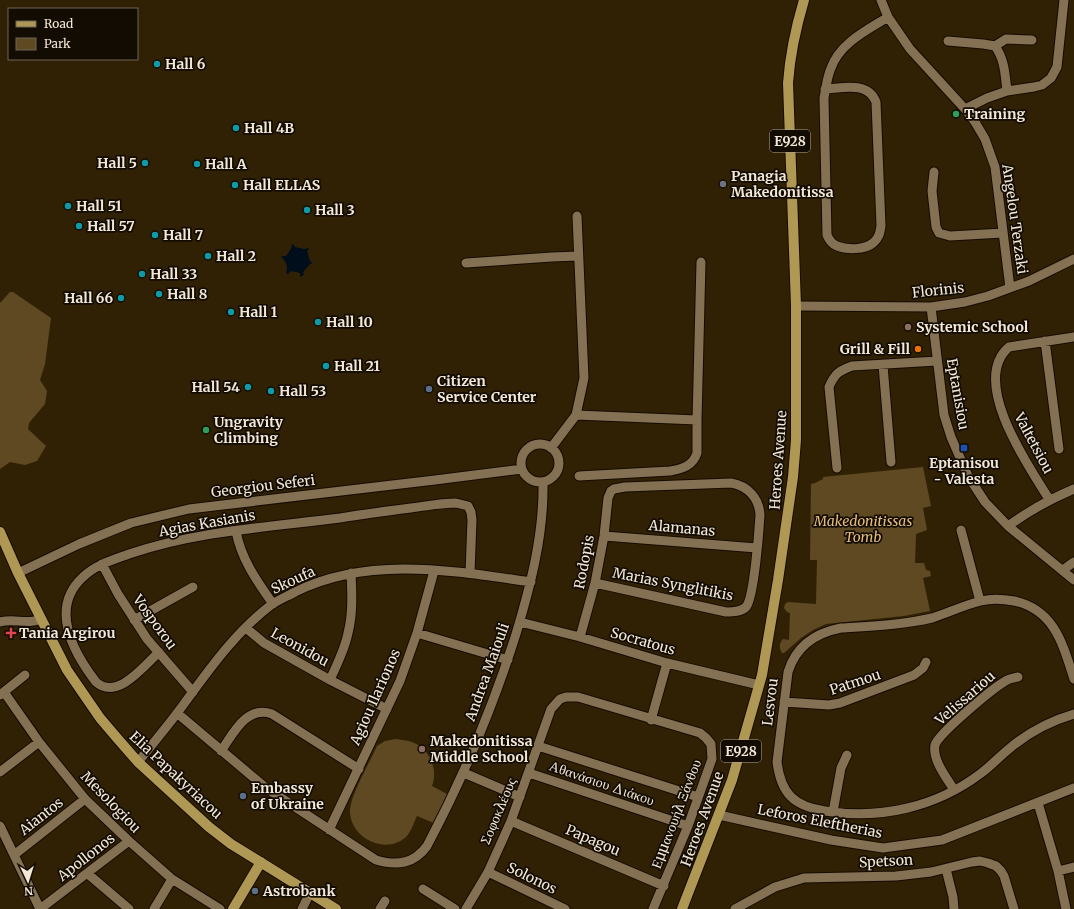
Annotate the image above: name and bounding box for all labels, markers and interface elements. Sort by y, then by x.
legend [8,8,138,60]
text: Road [44,16,73,31]
text: Park [44,36,71,51]
place label: Hall 6 [165,55,206,73]
marker: Hall 6 [152,59,162,69]
place label: Training [964,105,1025,123]
marker: Training [951,109,961,119]
place label: Hall 4B [244,119,294,137]
marker: Hall 4B [231,123,241,133]
road number: E928 [770,130,810,152]
place label: Hall 5 [97,154,137,172]
place label: Hall A [205,155,248,173]
marker: Hall 5 [140,158,150,168]
marker: Hall A [192,159,202,169]
street label: Angelou Terzaki [998,162,1032,276]
place label: Panagia Makedonitissa [731,167,834,201]
place label: Hall ELLAS [243,176,321,194]
marker: Panagia Makedonitissa [718,179,728,189]
marker: Hall ELLAS [230,180,240,190]
place label: Hall 51 [76,197,122,215]
marker: Hall 51 [63,201,73,211]
place label: Hall 3 [315,201,355,219]
marker: Hall 3 [302,205,312,215]
place label: Hall 57 [87,217,135,235]
marker: Hall 57 [74,221,84,231]
place label: Hall 7 [163,226,203,244]
marker: Hall 7 [150,230,160,240]
place label: Hall 2 [216,247,256,265]
marker: Hall 2 [203,251,213,261]
place label: Hall 33 [150,265,197,283]
marker: Hall 33 [137,269,147,279]
street label: Florinis [911,278,965,302]
place label: Hall 8 [167,285,208,303]
place label: Hall 66 [64,289,113,307]
marker: Hall 8 [154,289,164,299]
marker: Hall 66 [116,293,126,303]
place label: Hall 1 [239,303,278,321]
marker: Hall 1 [226,307,236,317]
place label: Hall 10 [326,313,373,331]
marker: Hall 10 [313,317,323,327]
place label: Systemic School [916,318,1029,336]
marker: Systemic School [903,322,913,332]
place label: Grill & Fill [840,340,910,358]
marker: Grill & Fill [913,344,923,354]
place label: Hall 21 [334,357,381,375]
street label: Eptanisiou [943,357,973,431]
marker: Hall 21 [321,361,331,371]
place label: Citizen Service Center [437,372,537,406]
place label: Hall 54 [191,378,240,396]
marker: Hall 54 [243,382,253,392]
place label: Hall 53 [279,382,326,400]
marker: Citizen Service Center [424,384,434,394]
marker: Hall 53 [266,386,276,396]
street label: Valtetsiou [1010,409,1058,477]
street label: Heroes Avenue [766,410,790,510]
place label: Ungravity Climbing [214,413,284,447]
marker: Ungravity Climbing [201,425,211,435]
marker: Eptanisou - Valesta [959,443,969,453]
place label: Eptanisou - Valesta [929,454,999,488]
street label: Georgiou Seferi [210,471,316,501]
street label: Agias Kasianis [156,506,257,541]
park label: Makedonitissas Tomb [813,512,912,546]
street label: Alamanas [647,516,716,540]
street label: Rodopis [570,533,598,591]
street label: Skoufa [268,562,318,598]
street label: Marias Synglitikis [611,563,735,605]
street label: Vosporou [129,590,181,653]
street label: Andrea Maiouli [461,620,513,725]
street label: Socratous [609,623,678,659]
place label: Tania Argirou [19,624,115,642]
street label: Leonidou [268,624,332,670]
marker: Tania Argirou [6,628,16,638]
street label: Agiou Ilarionos [345,646,404,749]
street label: Patmou [827,665,883,699]
street label: Velissariou [930,667,999,730]
street label: Lesvou [758,677,782,727]
street label: Elia Papakyriacou [126,727,226,823]
place label: Makedonitissa Middle School [430,732,533,766]
road number: E928 [721,740,761,762]
marker: Makedonitissa Middle School [417,744,427,754]
street label: Αθανάσιου Διάκου [547,757,657,809]
street label: Εμμανουήλ Ξάνθου [647,757,705,871]
street label: Mesologiou [77,767,145,837]
street label: Heroes Avenue [677,769,727,869]
street label: Σοφοκλέους [476,774,520,847]
place label: Embassy of Ukraine [251,779,324,813]
marker: Embassy of Ukraine [238,791,248,801]
street label: Aiantos [14,793,67,839]
street label: Leforos Eleftherias [756,800,884,842]
street label: Papagou [563,820,623,860]
street label: Apollonos [53,829,118,886]
street label: Spetson [858,851,914,871]
street label: Solonos [504,858,560,898]
north arrow [8,861,48,901]
place label: Astrobank [262,882,336,900]
text: N [24,884,34,898]
marker: Astrobank [250,886,260,896]

